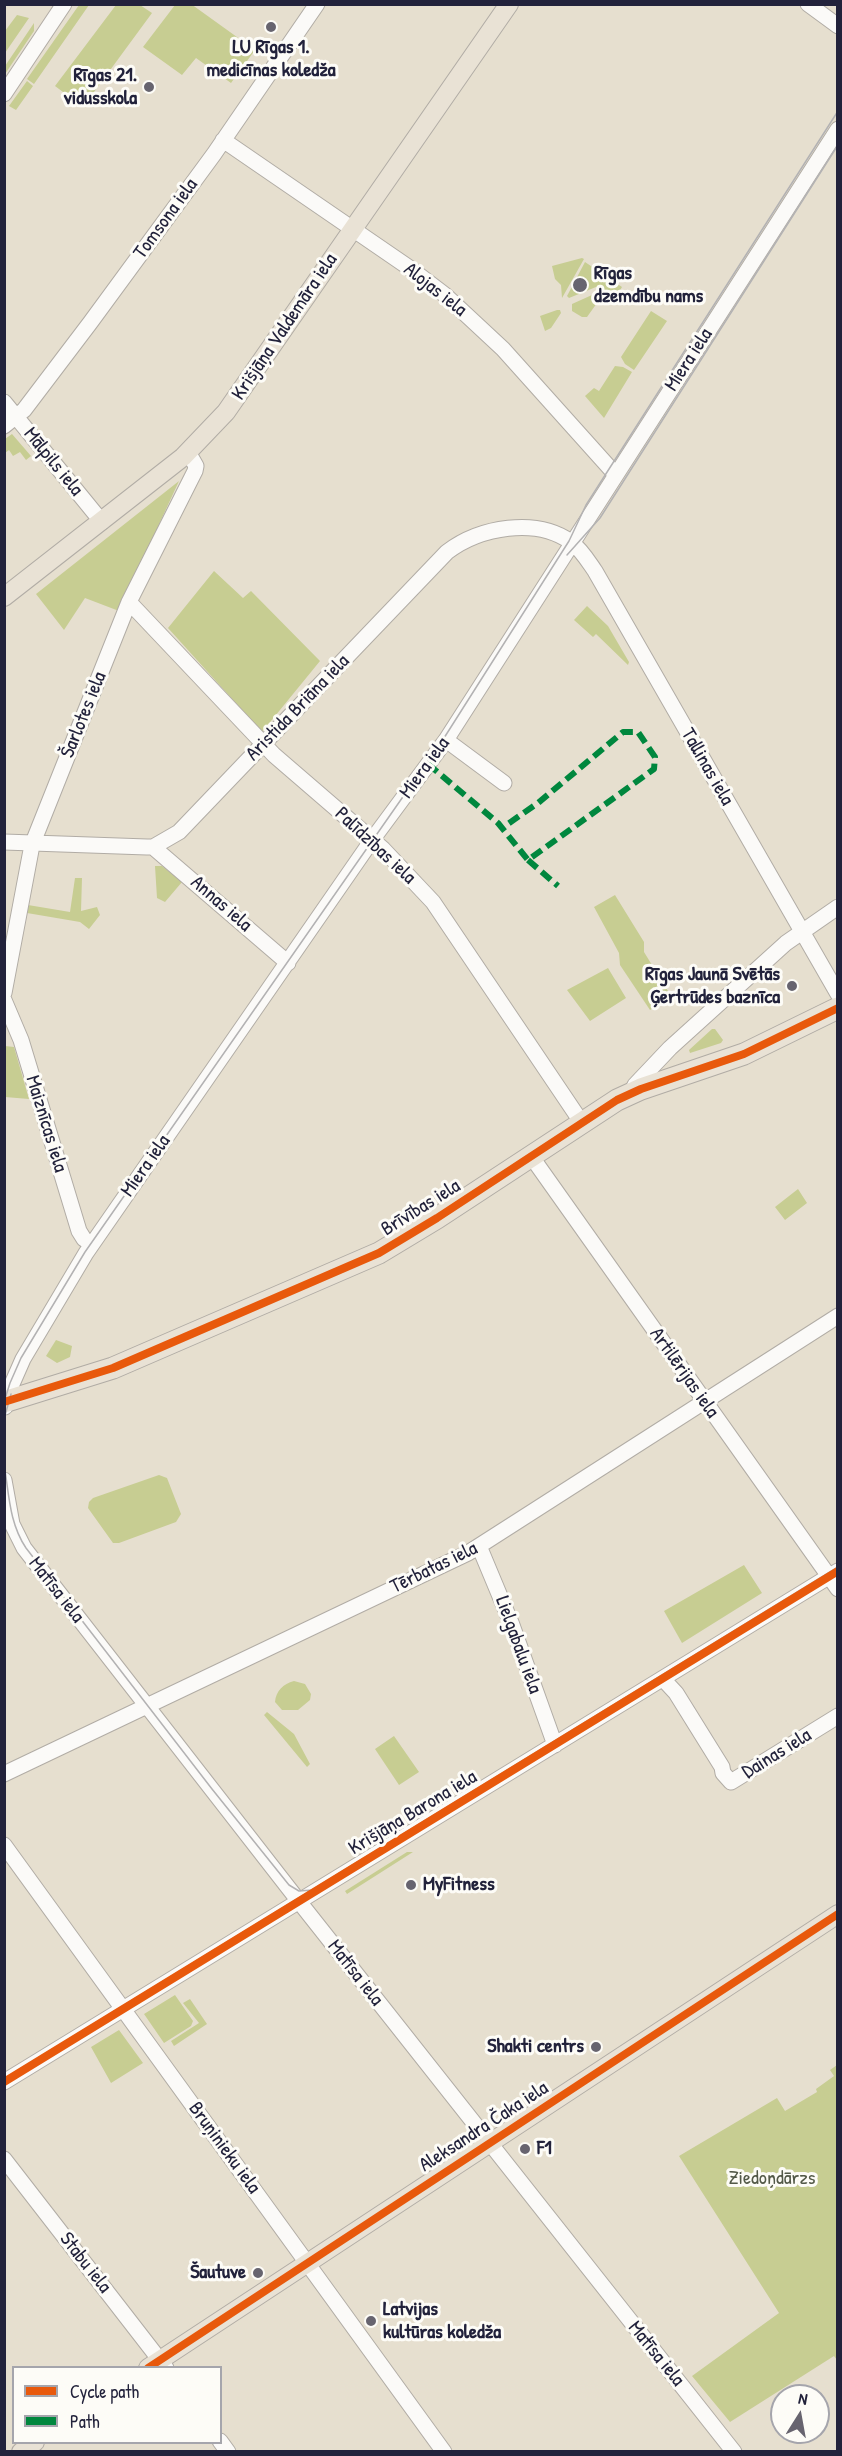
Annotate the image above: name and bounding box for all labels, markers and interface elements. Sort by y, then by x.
marker: LU Rīgas 1. medicīnas koledža [264,20,278,34]
place label: LU Rīgas 1. medicīnas koledža [206,36,336,83]
place label: Rīgas 21. vidusskola [64,64,137,111]
marker: Rīgas 21. vidusskola [142,80,156,94]
street label: Tomsona iela [129,174,203,264]
street label: Krišjāņa Valdemāra iela [227,249,343,405]
street label: Alojas iela [399,258,471,322]
place label: Rīgas dzemdību nams [594,262,703,309]
marker: Rīgas dzemdību nams [571,276,589,294]
street label: Miera iela [660,324,718,396]
street label: Mālpils iela [18,423,88,501]
street label: Aristida Briāna iela [241,650,355,766]
street label: Šarlotes iela [56,668,112,762]
street label: Tallinas iela [675,724,739,810]
street label: Miera iela [395,733,455,803]
street label: Palīdzības iela [329,802,421,890]
street label: Annas iela [185,871,257,937]
place label: Rīgas Jaunā Svētās Ģertrūdes baznīca [645,963,780,1010]
marker: Rīgas Jaunā Svētās Ģertrūdes baznīca [785,979,799,993]
street label: Maiznīcas iela [20,1073,72,1175]
street label: Miera iela [116,1130,176,1202]
street label: Brīvības iela [377,1174,465,1242]
street label: Artilērijas iela [644,1323,724,1423]
street label: Tērbatas iela [387,1537,481,1599]
street label: Matīsa iela [23,1552,89,1628]
street label: Lielgabalu iela [489,1593,547,1697]
street label: Dainas iela [738,1724,816,1784]
street label: Krišjāņa Barona iela [345,1765,481,1861]
place label: MyFitness [423,1873,495,1897]
marker: MyFitness [404,1878,418,1892]
street label: Matīsa iela [322,1935,388,2011]
place label: Shakti centrs [487,2035,584,2059]
marker: Shakti centrs [589,2040,603,2054]
street label: Aleksandra Čaka iela [415,2076,553,2178]
street label: Bruņinieku iela [183,2098,265,2198]
place label: F1 [537,2137,552,2161]
marker: F1 [518,2142,532,2156]
park label: Ziedoņdārzs [728,2167,816,2191]
street label: Stabu iela [54,2228,116,2298]
place label: Šautuve [190,2261,246,2285]
marker: Šautuve [251,2266,265,2280]
place label: Latvijas kultūras koledža [383,2298,501,2345]
marker: Latvijas kultūras koledža [364,2314,378,2328]
street label: Matīsa iela [622,2317,690,2391]
legend [12,2366,222,2444]
text: Cycle path [70,2379,139,2404]
north arrow [770,2384,830,2444]
text: N [797,2387,809,2410]
text: Path [70,2409,99,2434]

